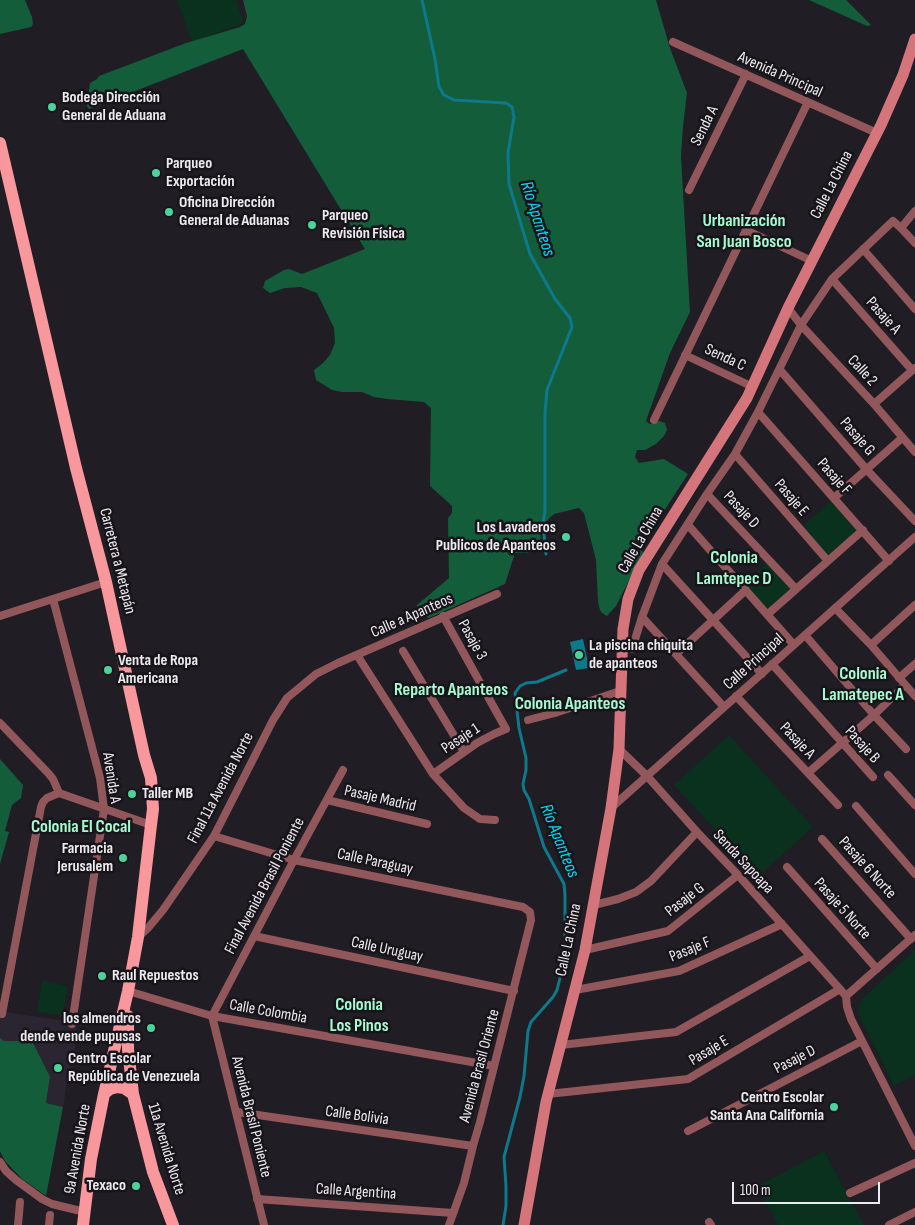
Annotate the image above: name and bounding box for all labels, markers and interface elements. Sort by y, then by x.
street label: Avenida Principal [735,48,825,102]
place label: Bodega Dirección General de Aduana [62,88,166,126]
marker: Bodega Dirección General de Aduana [46,101,58,113]
street label: Senda A [687,103,723,149]
street label: Calle La China [807,148,857,222]
place label: Parqueo Exportación [166,154,235,192]
marker: Parqueo Exportación [150,167,162,179]
water label: Río Apanteos [515,179,559,259]
place label: Oficina Dirección General de Aduanas [179,193,289,231]
marker: Oficina Dirección General de Aduanas [163,206,175,218]
place label: Parqueo Revisión Física [322,206,405,244]
district label: Urbanización San Juan Bosco [696,210,792,252]
marker: Parqueo Revisión Física [306,219,318,231]
street label: Pasaje A [861,294,905,338]
street label: Senda C [701,340,749,376]
street label: Calle 2 [843,352,881,390]
street label: Pasaje G [835,414,879,460]
street label: Pasaje F [813,455,855,499]
street label: Pasaje E [770,475,812,521]
street label: Pasaje D [719,487,763,533]
street label: Calle La China [614,503,668,577]
street label: Carretera a Metapán [95,506,139,616]
place label: Los Lavaderos Publicos de Apanteos [436,518,556,556]
marker: Los Lavaderos Publicos de Apanteos [560,531,572,543]
district label: Colonia Lamtepec D [696,547,772,590]
street label: Calle a Apanteos [368,589,456,643]
street label: Pasaje 3 [453,617,491,663]
street label: Calle Principal [720,630,788,694]
place label: La piscina chiquita de apanteos [589,636,693,674]
marker: La piscina chiquita de apanteos [573,649,585,661]
place label: Venta de Ropa Americana [118,651,198,689]
district label: Colonia Lamatepec A [822,663,904,706]
marker: Venta de Ropa Americana [102,664,114,676]
district label: Reparto Apanteos [394,679,508,701]
district label: Colonia Apanteos [515,693,625,715]
street label: Pasaje A [775,719,819,763]
street label: Pasaje 1 [438,720,484,758]
street label: Pasaje B [840,722,884,768]
street label: Final 11a Avenida Norte [184,729,258,847]
street label: Avenida A [98,751,124,805]
street label: Pasaje Madrid [342,781,418,817]
place label: Taller MB [142,784,193,804]
marker: Taller MB [126,788,138,800]
water label: Río Apanteos [534,801,584,881]
street label: Final Avenida Brasil Poniente [221,814,309,958]
district label: Colonia El Cocal [31,816,131,838]
street label: Senda Sapoapa [708,826,778,898]
street label: Pasaje 6 Norte [834,833,900,903]
place label: Farmacia Jerusalem [57,839,113,877]
street label: Calle Paraguay [335,845,415,879]
marker: Farmacia Jerusalem [117,852,129,864]
street label: Pasaje 5 Norte [809,874,875,944]
street label: Pasaje G [662,879,708,921]
street label: Calle La China [552,902,586,978]
street label: Calle Uruguay [349,933,425,967]
street label: Pasaje F [667,933,713,967]
place label: Raul Repuestos [112,966,199,986]
marker: Raul Repuestos [96,970,108,982]
district label: Colonia Los Pinos [329,994,389,1036]
street label: Calle Colombia [228,996,308,1028]
street label: Avenida Brasil Oriente [456,1007,504,1125]
place label: los almendros dende vende pupusas [20,1009,141,1047]
marker: los almendros dende vende pupusas [145,1022,157,1034]
street label: Pasaje E [686,1032,732,1070]
street label: Pasaje D [771,1041,819,1079]
place label: Centro Escolar República de Venezuela [68,1049,200,1087]
street label: Avenida Brasil Poniente [227,1055,275,1179]
marker: Centro Escolar República de Venezuela [52,1062,64,1074]
place label: Centro Escolar Santa Ana California [710,1088,824,1126]
street label: 11a Avenida Norte [143,1101,189,1197]
marker: Centro Escolar Santa Ana California [828,1101,840,1113]
street label: Calle Bolivia [324,1102,390,1130]
street label: 9a Avenida Norte [61,1103,95,1195]
scale bar [735,1172,882,1204]
place label: Texaco [87,1176,126,1196]
marker: Texaco [130,1180,142,1192]
street label: Calle Argentina [315,1180,397,1204]
text: 100 m [740,1181,771,1200]

